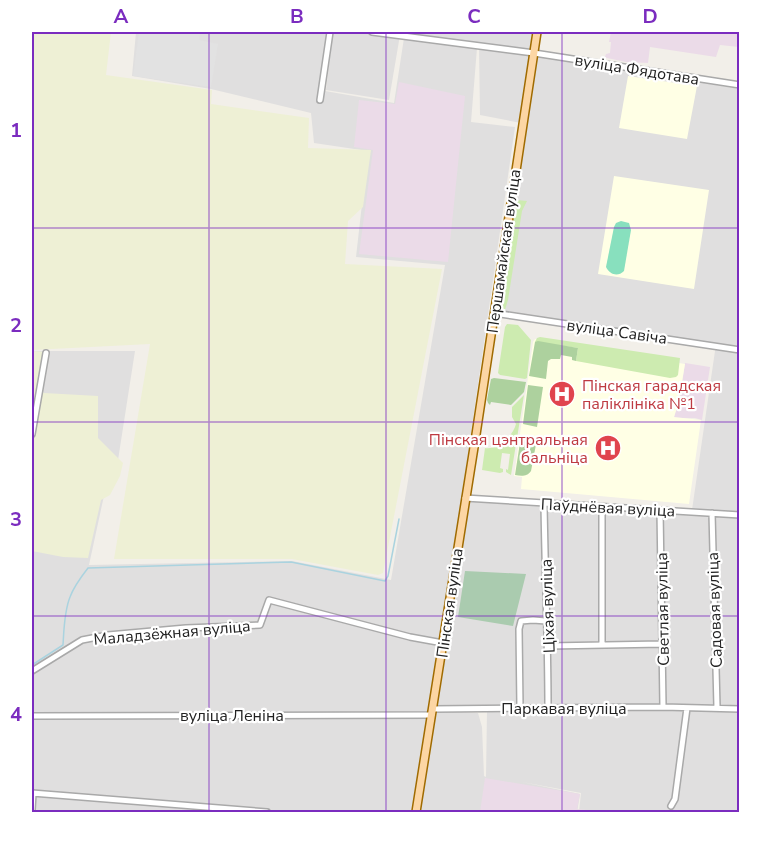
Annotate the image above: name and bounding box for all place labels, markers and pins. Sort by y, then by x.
place label: Пінская гарадская паліклініка №1 [582,375,721,415]
hospital icon: Пінская гарадская паліклініка №1 [547,379,577,409]
place label: Пінская цэнтральная бальніца [429,429,588,469]
hospital icon: Пінская цэнтральная бальніца [593,433,623,463]

